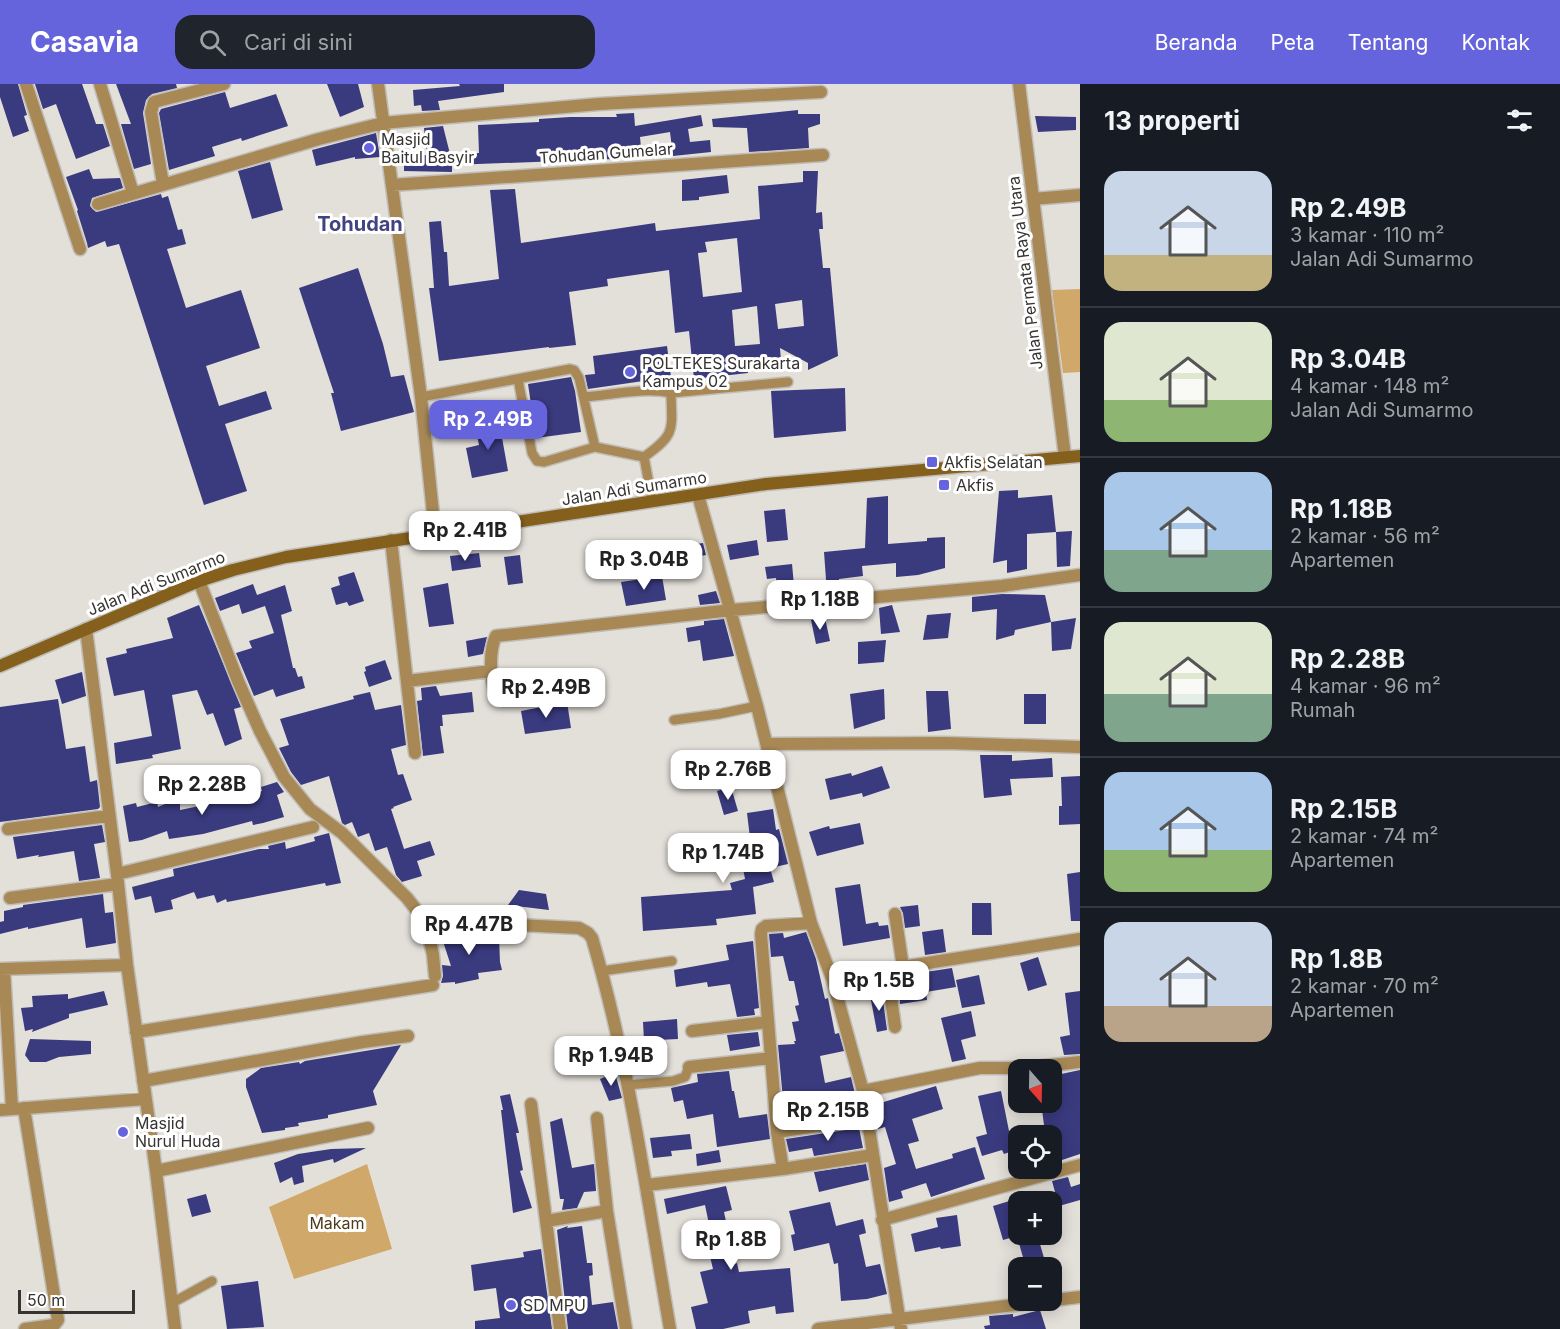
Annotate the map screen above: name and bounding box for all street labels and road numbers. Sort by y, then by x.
street label: Tohudan Gumelar [538,138,674,168]
street label: Jalan Permata Raya Utara [1003,175,1047,371]
street label: Jalan Adi Sumarmo [560,467,708,509]
street label: Jalan Adi Sumarmo [84,546,228,620]

